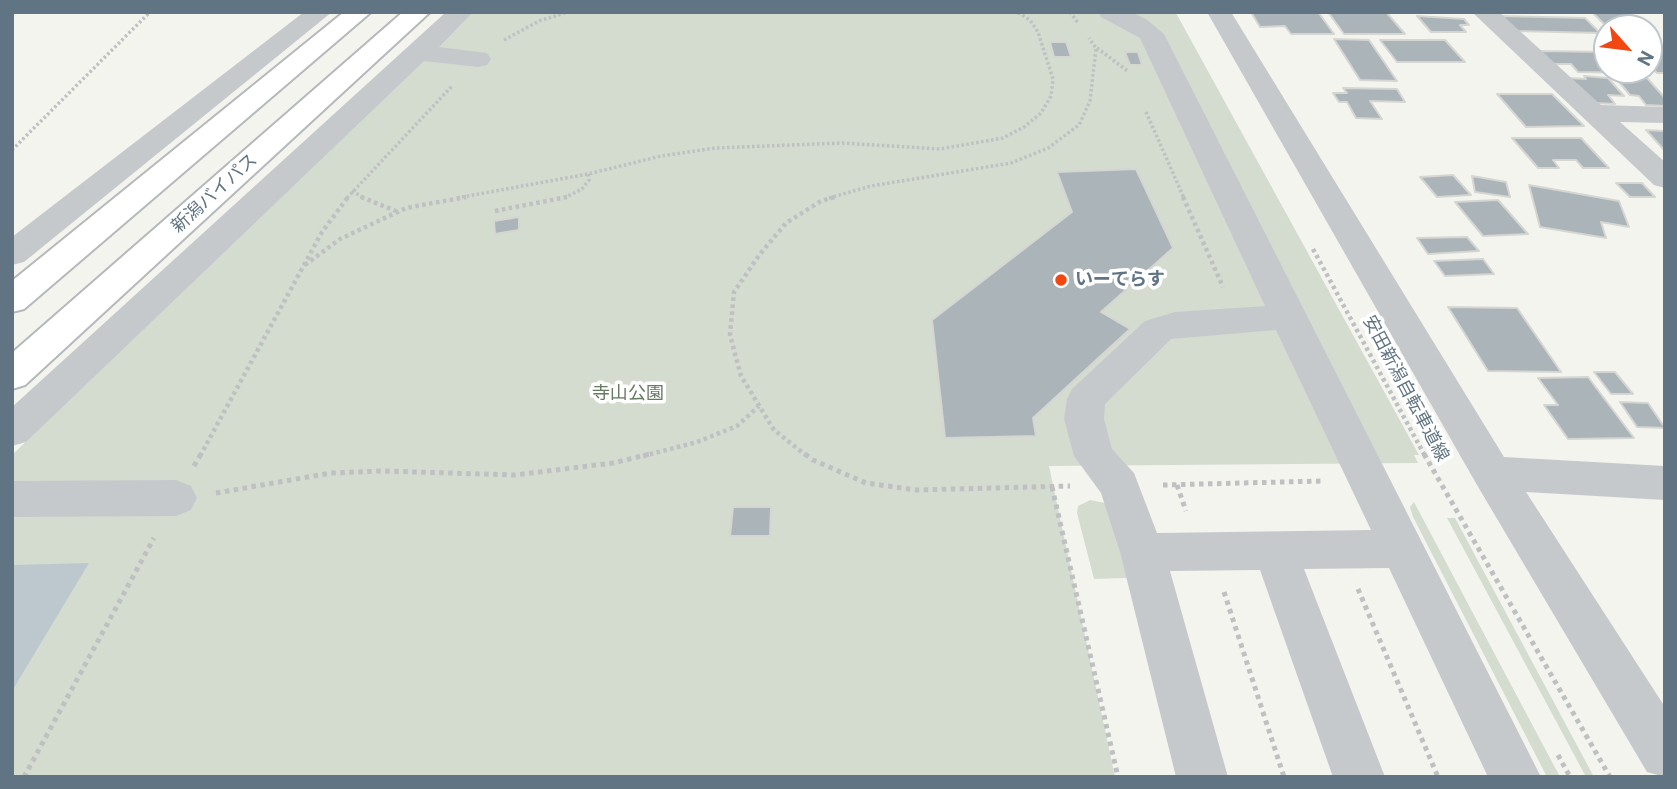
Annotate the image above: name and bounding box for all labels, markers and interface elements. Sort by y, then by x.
north arrow [1593,14,1663,84]
text: N [1632,47,1659,69]
street label: 新潟バイパス [168,150,262,238]
place label: いーてらす [1075,269,1165,291]
marker: いーてらす [1053,272,1069,288]
street label: 安田新潟自転車道線 [1357,312,1453,466]
park label: 寺山公園 [592,383,664,405]

